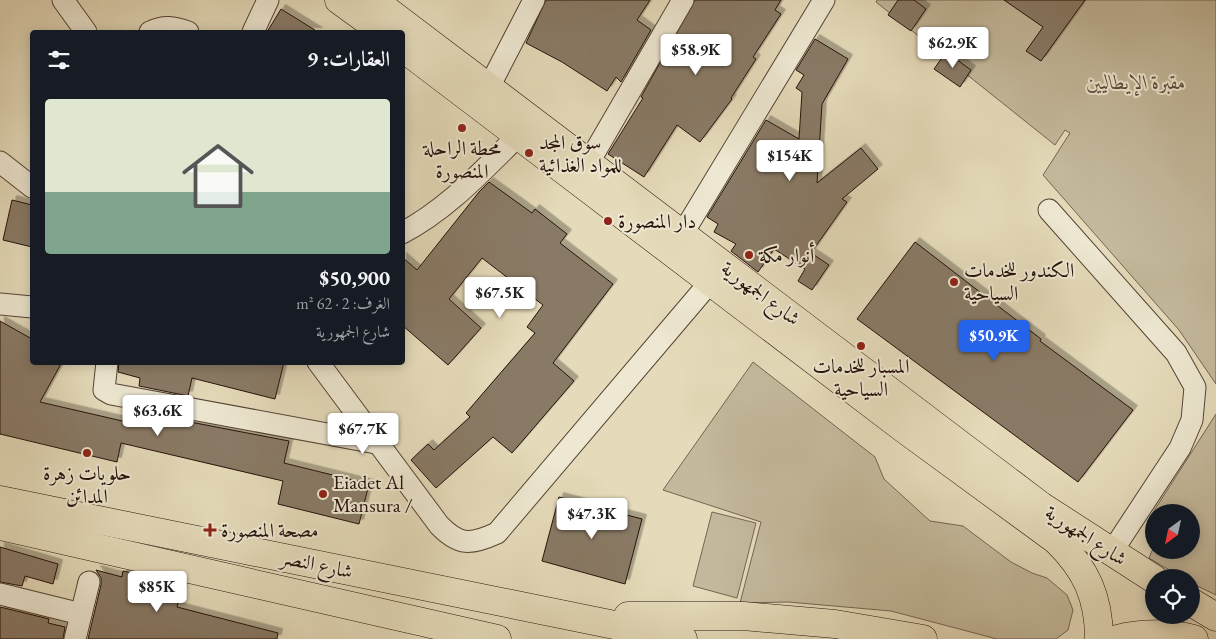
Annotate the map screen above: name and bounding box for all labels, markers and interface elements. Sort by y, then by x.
pin: $62.9K [912,27,994,69]
text: $62.9K [929,32,977,53]
pin: $58.9K [655,34,737,76]
text: $58.9K [672,39,720,60]
text: العقارات: 9 [307,45,390,72]
icon: filters [45,46,73,74]
park label: مقبرة الإيطاليين [1086,69,1186,97]
marker: محطة الراحلة المنصورة [456,122,468,134]
place label: سوق المجد للمواد الغذائية [539,129,622,178]
icon: home [173,131,263,221]
place label: محطة الراحلة المنصورة [422,135,501,184]
pin: $154K [755,140,825,182]
text: $154K [768,145,812,166]
marker: سوق المجد للمواد الغذائية [523,147,535,159]
place label: دار المنصورة [618,208,696,234]
marker: دار المنصورة [602,215,614,227]
place label: أنوار مكة [758,241,815,268]
marker: أنوار مكة [743,249,755,261]
street label: شارع الجمهورية [713,255,806,335]
place label: الكندور للخدمات السياحية [964,257,1074,306]
text: $50,900 [320,264,390,291]
pin: $67.5K [459,276,541,319]
marker: الكندور للخدمات السياحية [948,276,960,288]
text: $67.5K [476,282,524,303]
text: الغرف: 2 · 62 m² [296,293,390,314]
pin: $50.9K [953,320,1035,362]
text: شارع الجمهورية [316,321,390,342]
text: $50.9K [970,325,1018,346]
marker: المسبار للخدمات السياحية [855,340,867,352]
place label: المسبار للخدمات السياحية [812,353,910,402]
pin: $63.6K [117,394,199,437]
text: $63.6K [134,400,182,421]
pin: $67.7K [322,412,404,455]
text: $67.7K [339,418,387,439]
marker: حلويات زهرة المدائن [81,447,93,459]
place label: حلويات زهرة المدائن [43,460,131,509]
place label: Eiadet Al Mansura / [333,469,413,518]
marker: Eiadet Al Mansura / [317,488,329,500]
pin: $47.3K [551,498,633,540]
street label: شارع الجمهورية [1037,499,1132,575]
text: $47.3K [568,503,616,524]
north arrow [1145,504,1200,559]
map controls [1145,504,1200,624]
place label: مصحة المنصورة [221,517,319,543]
marker: مصحة المنصورة [203,523,217,537]
street label: شارع النصر [276,543,355,589]
button: locate [1145,569,1200,624]
pin: $85K [127,570,187,613]
text: $85K [139,576,175,597]

